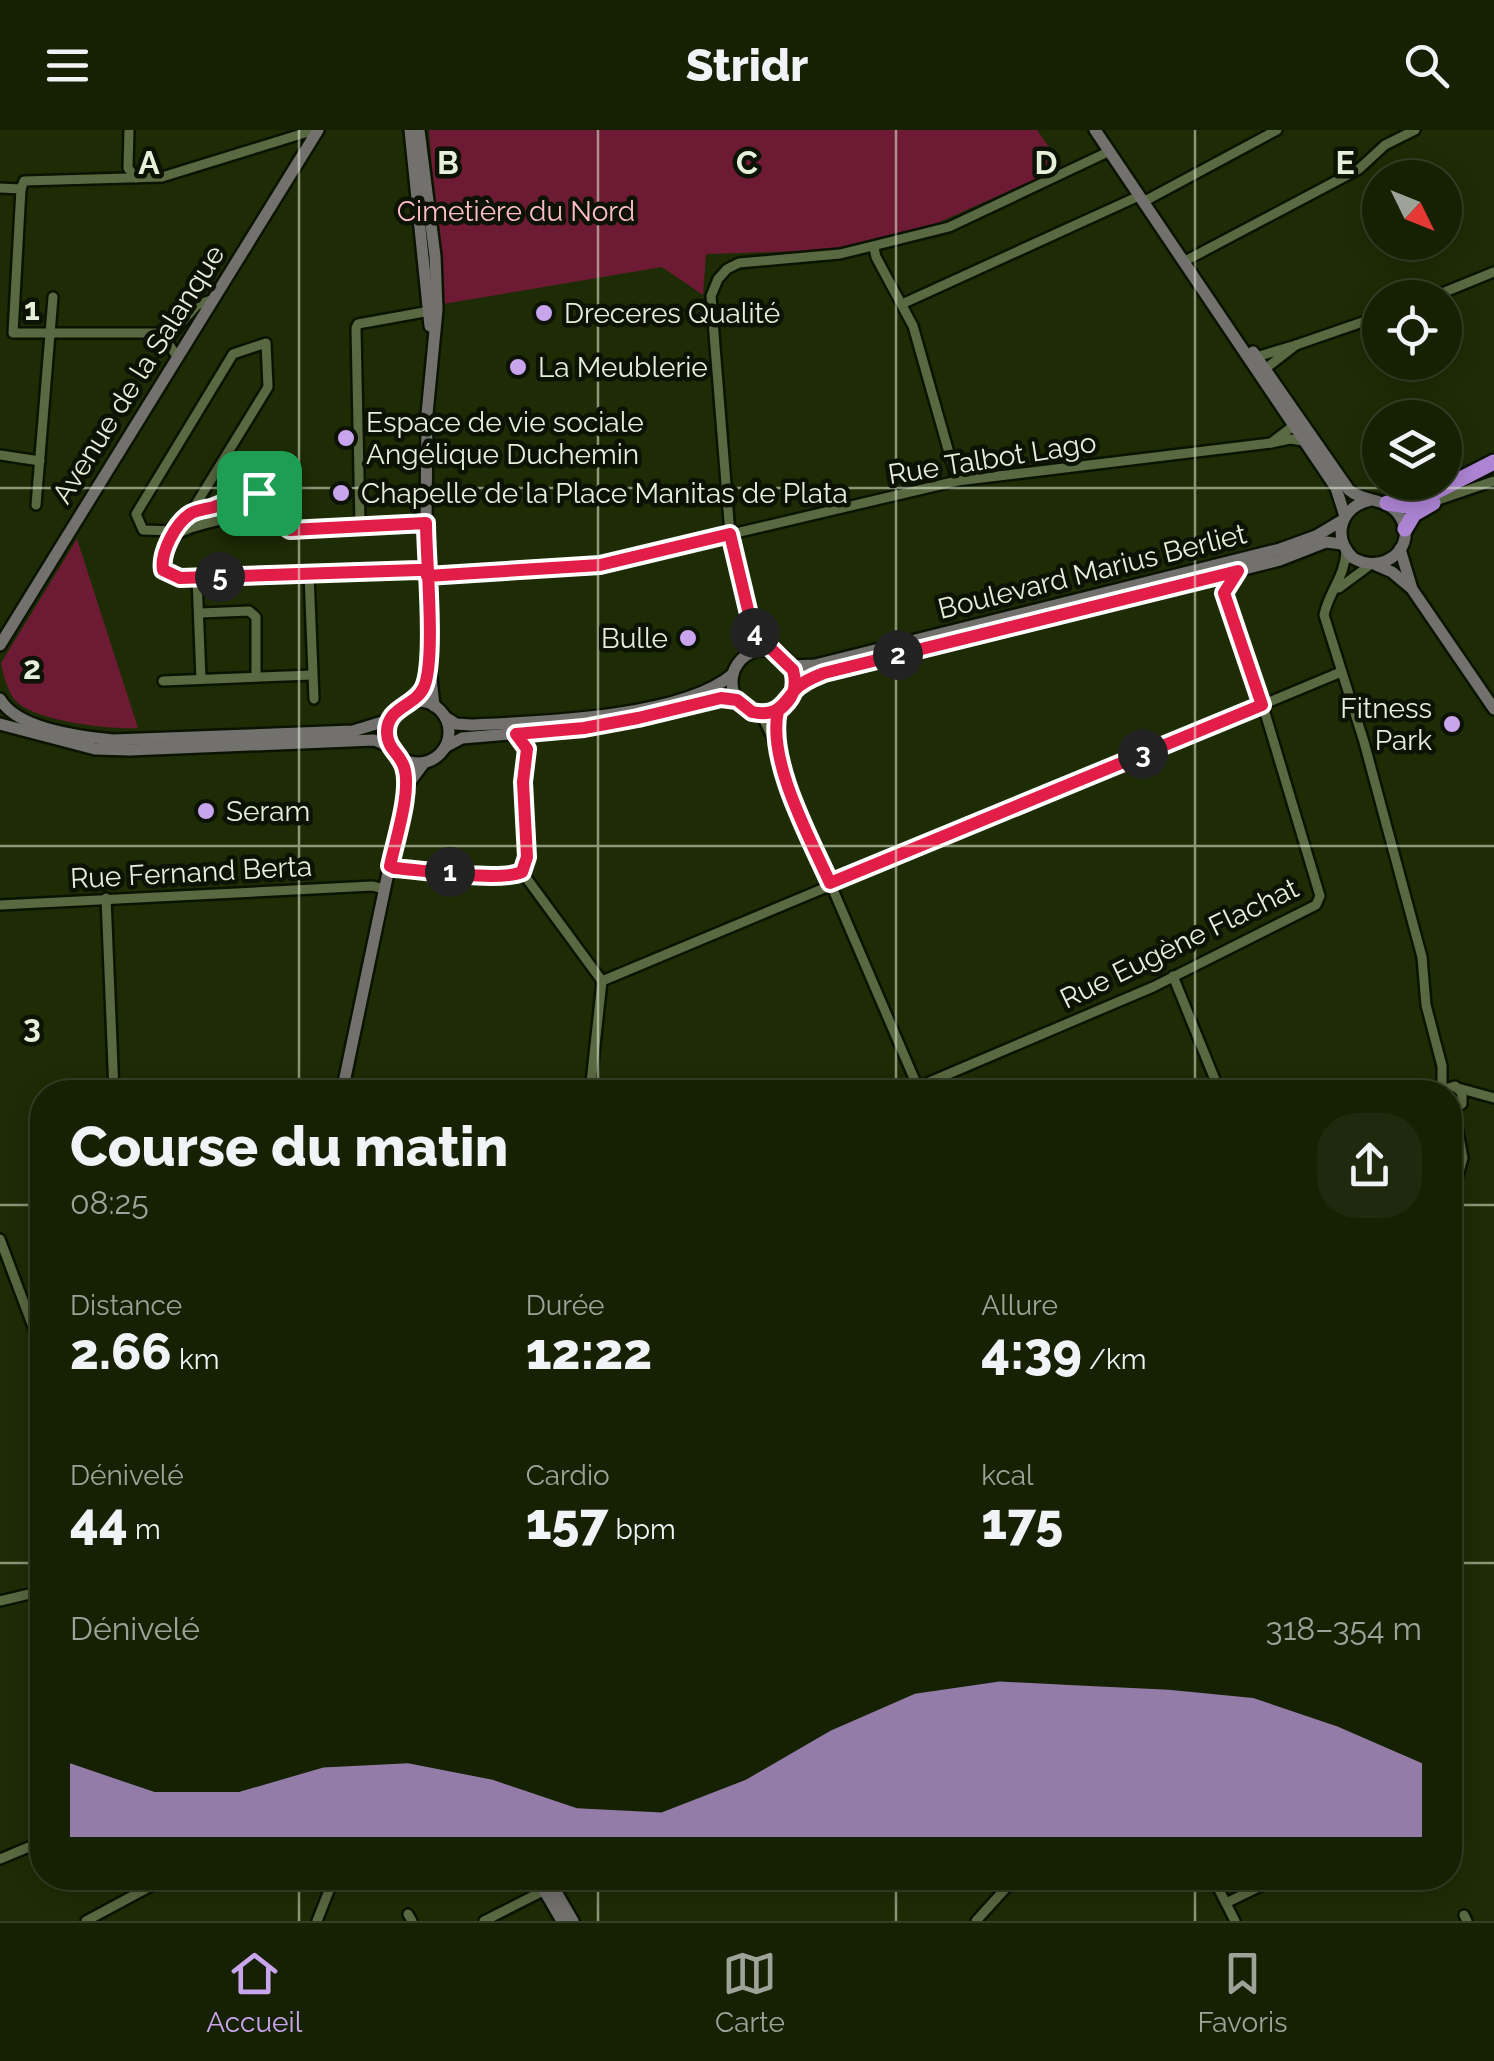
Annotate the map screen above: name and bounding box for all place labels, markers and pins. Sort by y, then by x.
place label: Dreceres Qualité [564,297,780,330]
marker: Dreceres Qualité [533,302,555,324]
place label: La Meublerie [538,351,708,384]
marker: La Meublerie [507,356,529,378]
place label: Espace de vie sociale Angélique Duchemin [366,406,644,471]
marker: Espace de vie sociale Angélique Duchemin [335,427,357,449]
pin [217,451,302,536]
place label: Chapelle de la Place Manitas de Plata [361,477,848,510]
marker: Chapelle de la Place Manitas de Plata [330,482,352,504]
pin: 5 [195,552,245,602]
pin: 4 [730,608,780,658]
place label: Bulle [601,622,668,655]
marker: Bulle [677,627,699,649]
pin: 2 [873,630,923,680]
place label: Fitness Park [1340,692,1432,757]
marker: Fitness Park [1441,713,1463,735]
pin: 3 [1118,729,1168,779]
place label: Seram [226,795,310,828]
marker: Seram [195,800,217,822]
pin: 1 [425,847,475,897]

